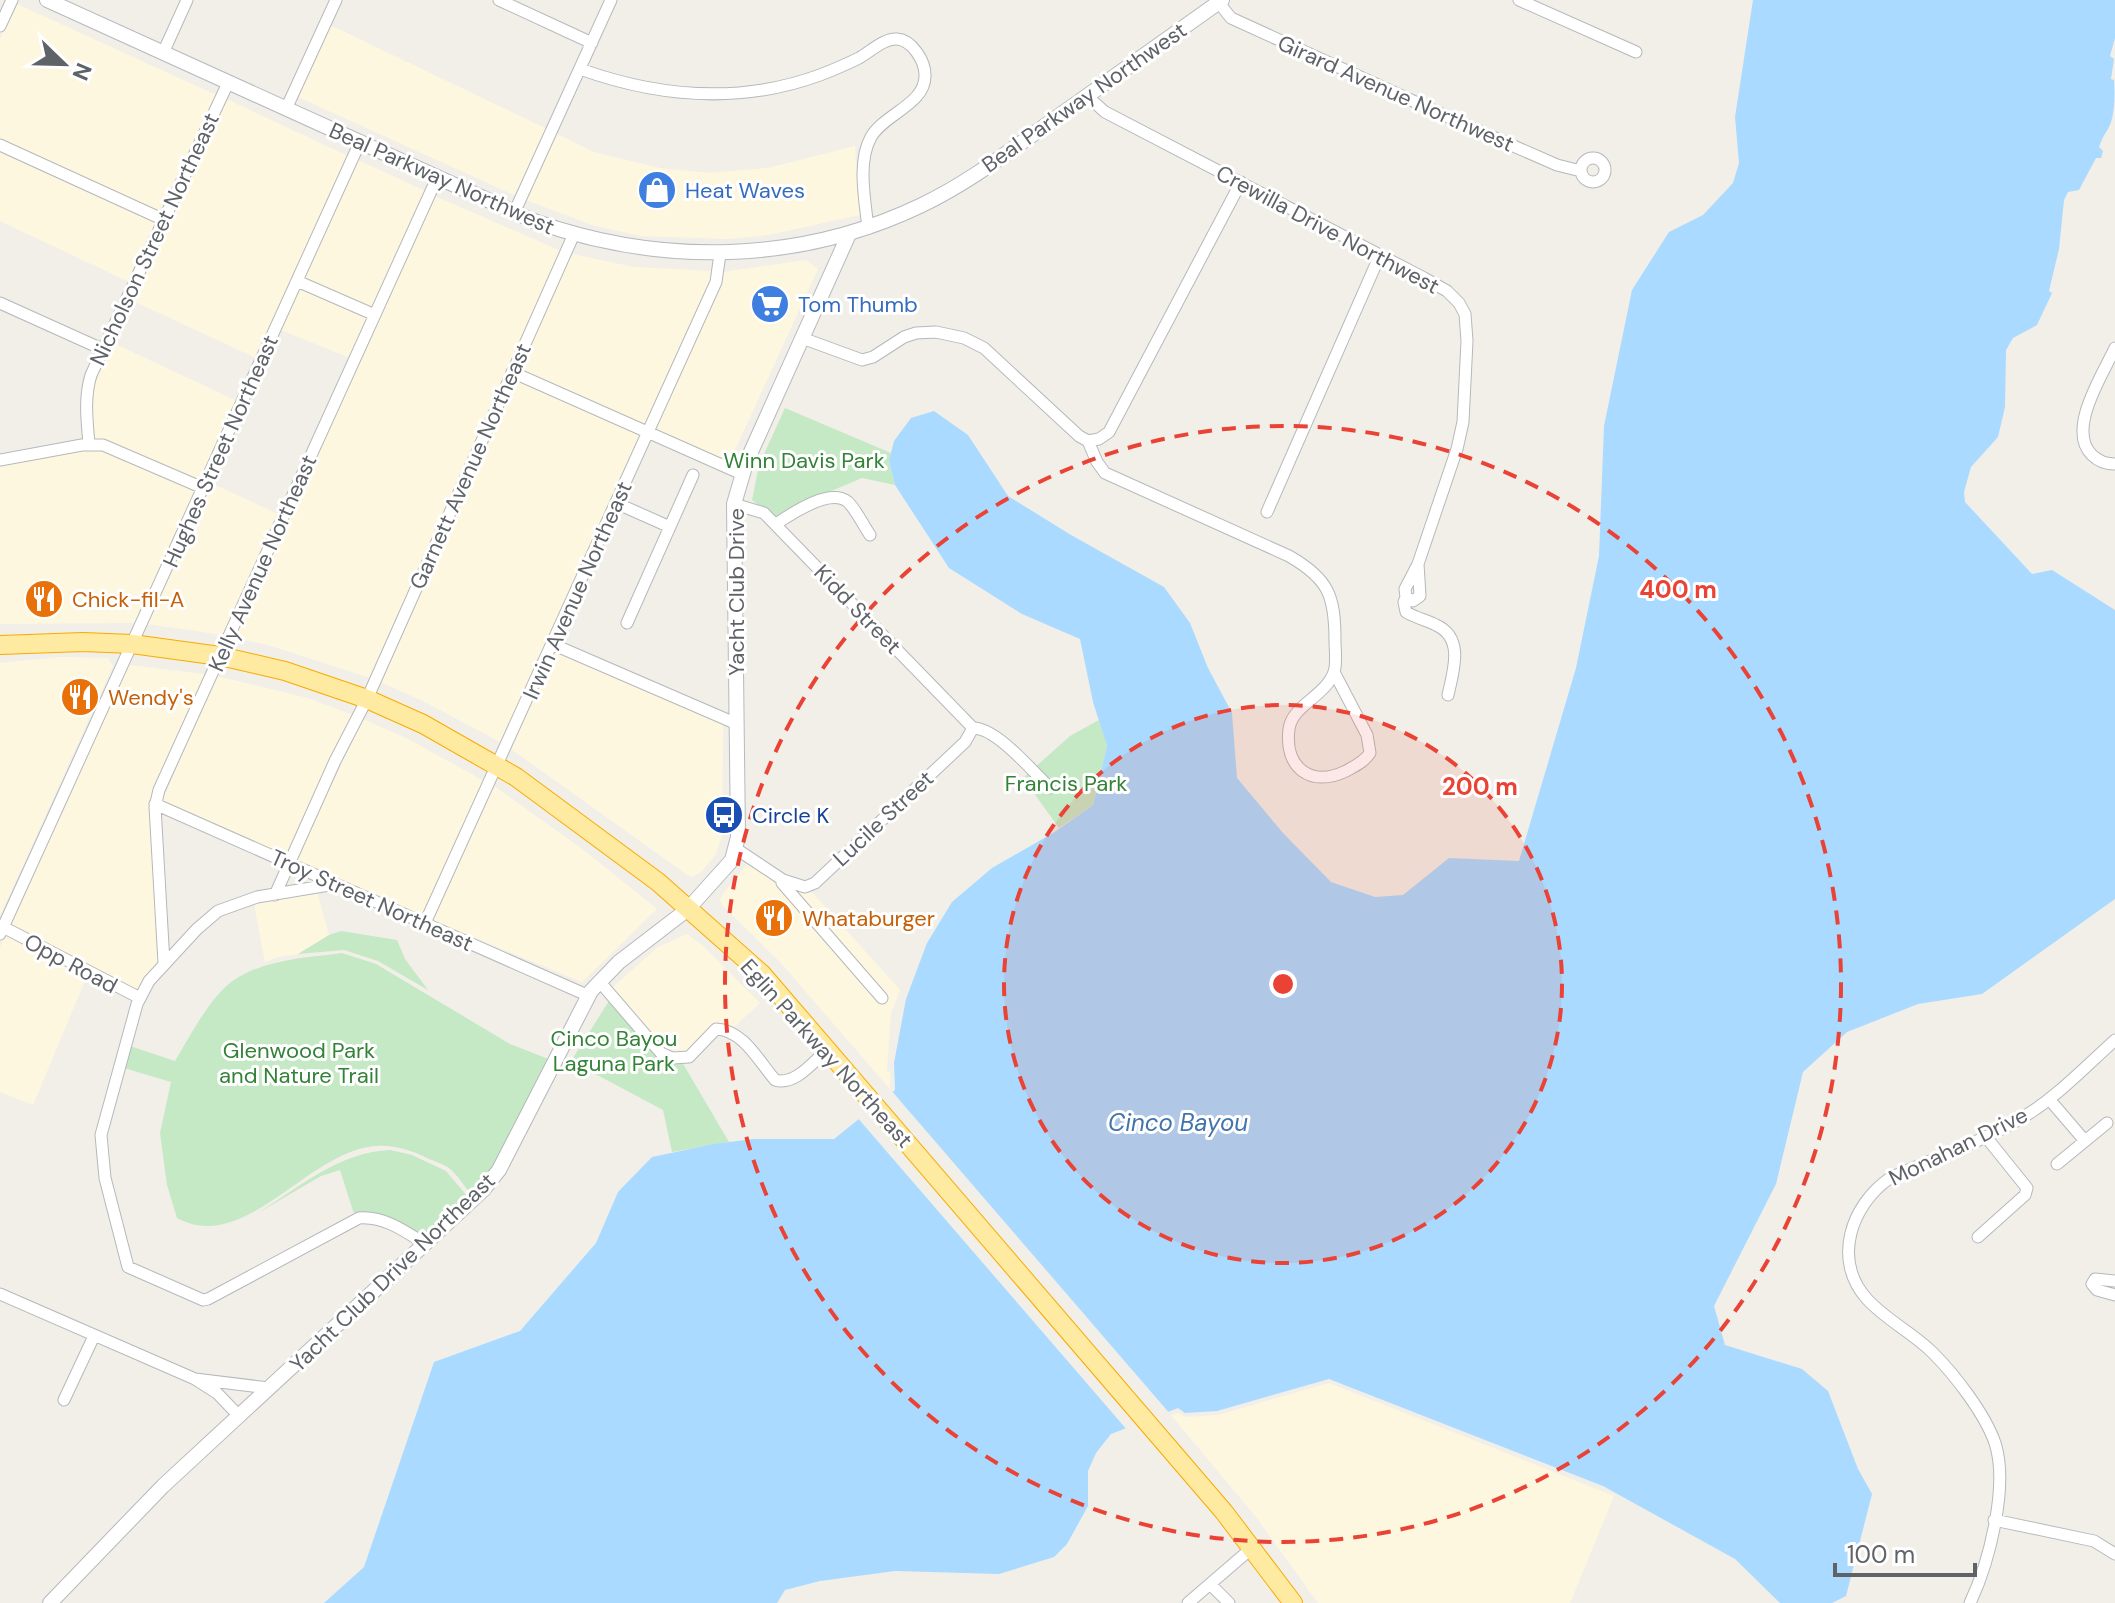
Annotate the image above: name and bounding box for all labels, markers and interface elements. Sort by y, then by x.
street label: Beal Parkway Northwest [976,16,1192,179]
north arrow [24,24,104,104]
street label: Girard Avenue Northwest [1273,28,1519,159]
text: N [65,59,98,85]
street label: Nicholson Street Northeast [83,108,226,370]
street label: Beal Parkway Northwest [325,116,559,241]
street label: Crewilla Drive Northwest [1211,158,1444,301]
shop icon: Heat Waves [636,169,678,211]
place label: Heat Waves [685,176,805,205]
supermarket icon: Tom Thumb [749,283,791,325]
place label: Tom Thumb [798,290,918,319]
street label: Hughes Street Northeast [156,330,285,572]
street label: Garnett Avenue Northeast [403,339,538,594]
park label: Winn Davis Park [723,446,885,475]
street label: Kelly Avenue Northeast [202,450,323,676]
street label: Irwin Avenue Northeast [516,477,639,704]
street label: Yacht Club Drive [722,508,751,676]
street label: Kidd Street [808,558,908,660]
text: 400 m [1639,574,1717,605]
restaurant icon: Chick-fil-A [23,578,65,620]
place label: Chick-fil-A [72,585,184,614]
restaurant icon: Wendy's [59,676,101,718]
place label: Wendy's [108,683,194,712]
street label: Lucile Street [827,764,940,873]
park label: Francis Park [1005,769,1127,798]
text: 200 m [1442,771,1518,802]
bus stop icon: Circle K [703,794,745,836]
place label: Circle K [752,801,830,830]
street label: Troy Street Northeast [266,843,478,958]
restaurant icon: Whataburger [753,897,795,939]
place label: Whataburger [802,904,935,933]
street label: Opp Road [19,927,122,1000]
street label: Eglin Parkway Northeast [734,953,919,1154]
centre of rings [1269,970,1297,998]
park label: Cinco Bayou Laguna Park [551,1024,677,1078]
park label: Glenwood Park and Nature Trail [219,1036,379,1090]
street label: Monahan Drive [1884,1100,2033,1193]
water label: Cinco Bayou [1108,1107,1248,1138]
street label: Yacht Club Drive Northeast [283,1166,501,1378]
scale bar [1835,1527,1975,1577]
text: 100 m [1847,1539,1915,1570]

